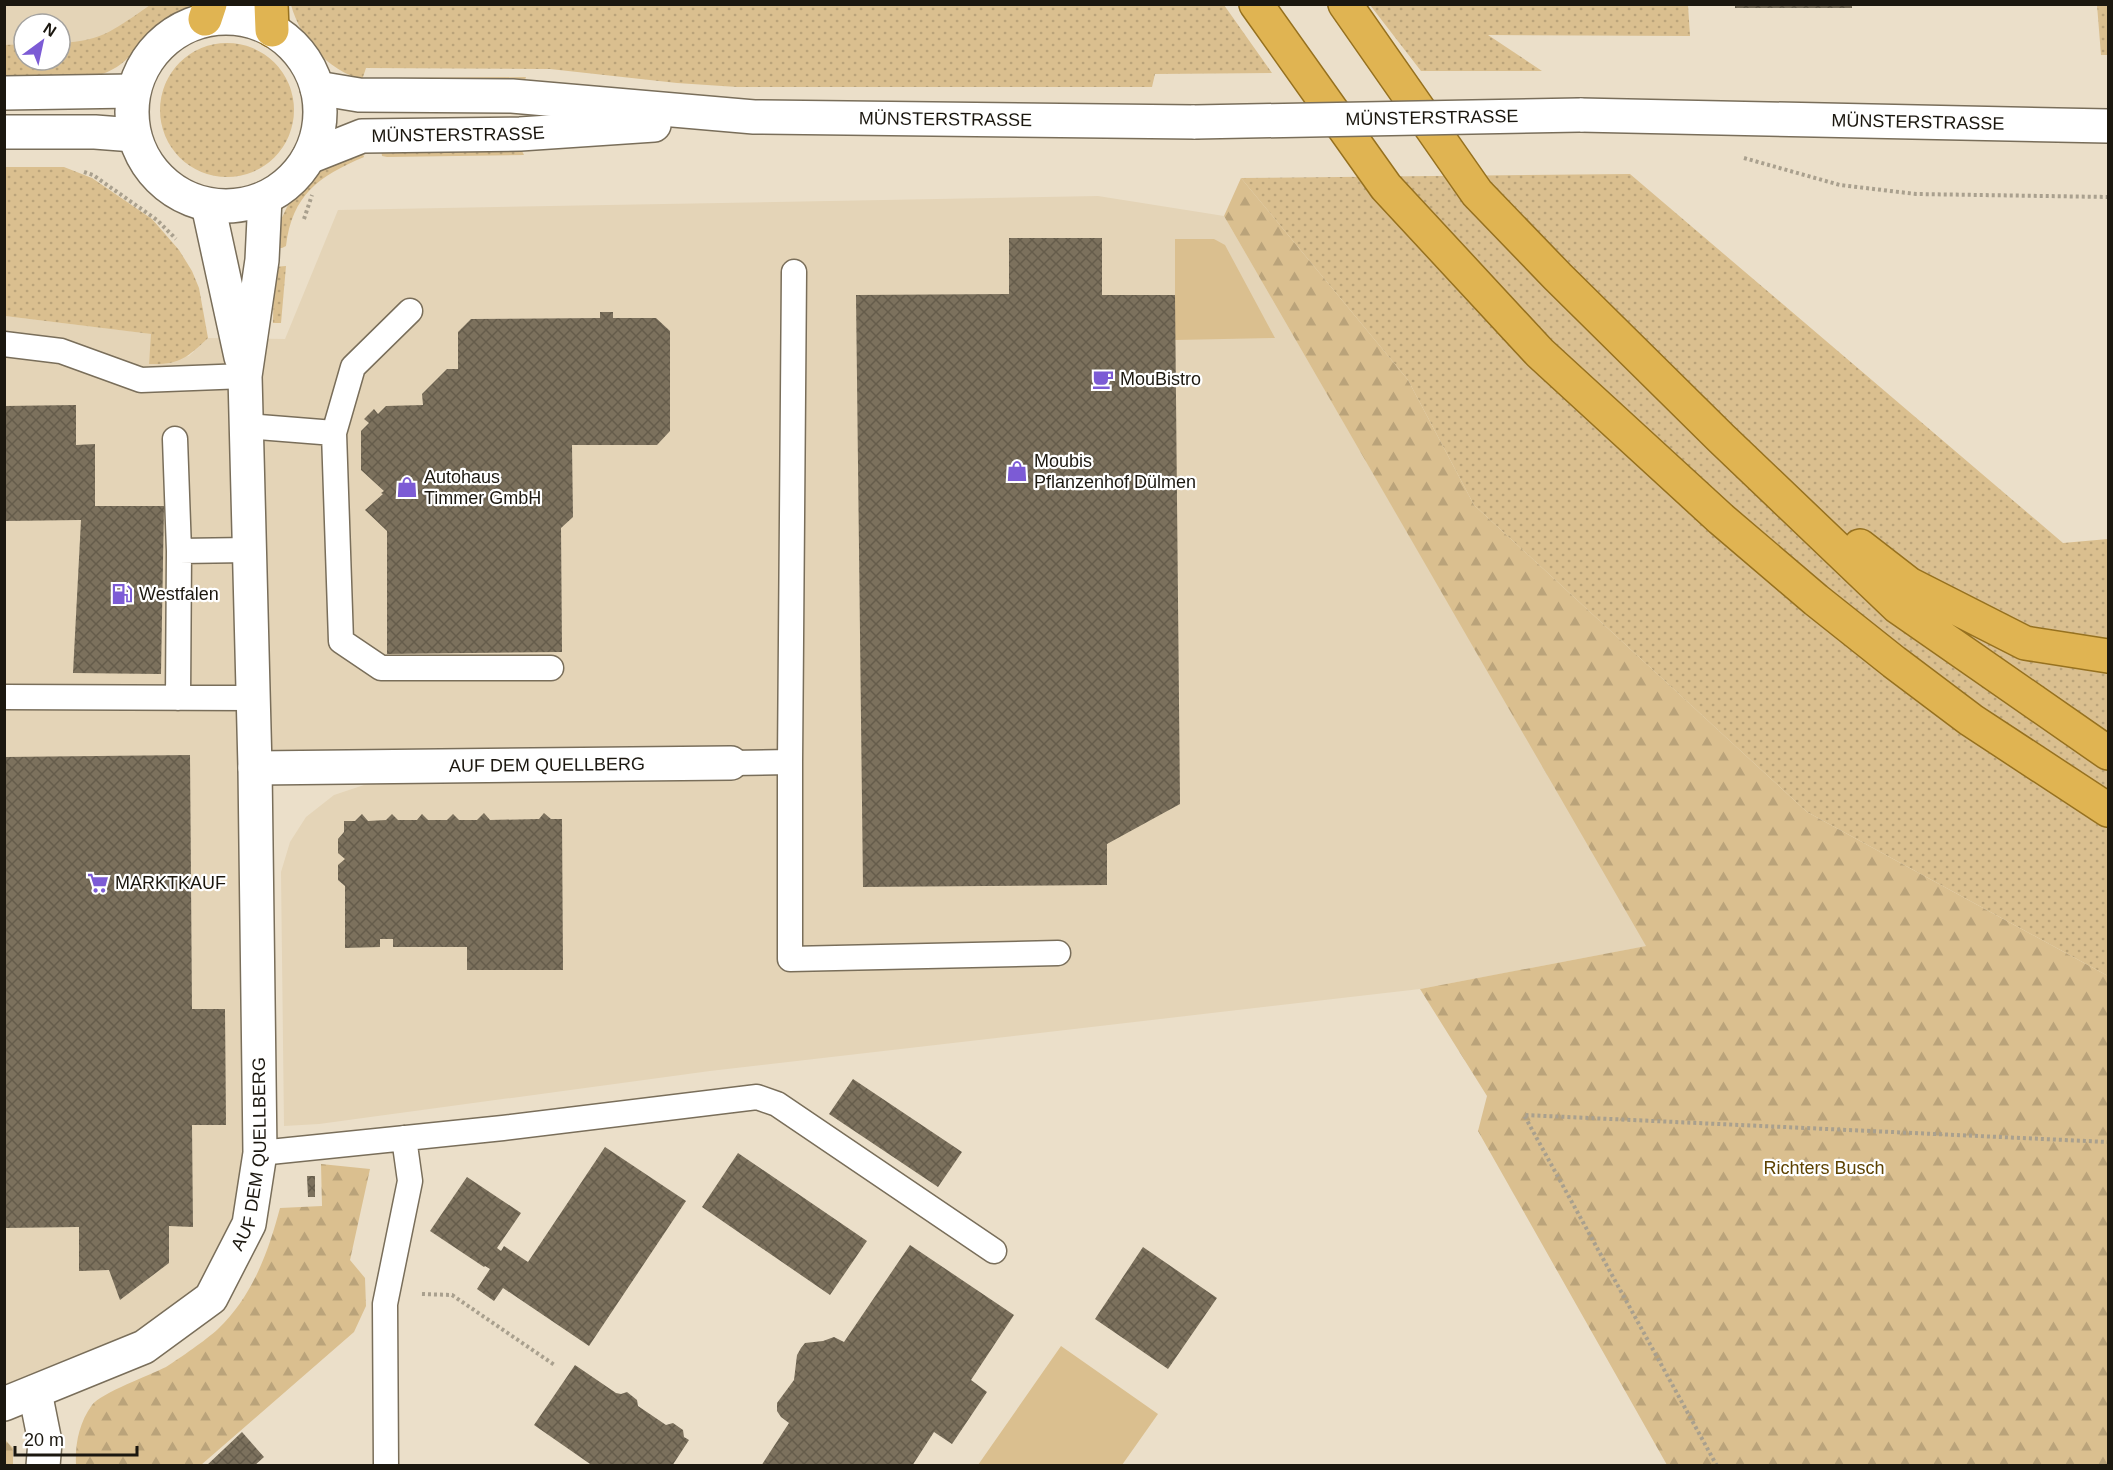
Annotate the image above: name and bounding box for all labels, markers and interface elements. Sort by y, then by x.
north arrow [12,12,72,72]
text: N [40,20,59,40]
street label: MÜNSTERSTRASSE [1345,106,1519,129]
street label: MÜNSTERSTRASSE [859,108,1032,130]
street label: MÜNSTERSTRASSE [1831,110,2005,134]
street label: MÜNSTERSTRASSE [371,122,545,146]
cafe icon: MouBistro [1091,367,1115,391]
place label: MouBistro [1120,369,1201,389]
place label: Moubis Pflanzenhof Dülmen [1034,451,1196,492]
shop icon: Moubis Pflanzenhof Dülmen [1005,459,1029,483]
place label: Autohaus Timmer GmbH [424,467,541,508]
shop icon: Autohaus Timmer GmbH [395,475,419,499]
fuel station icon: Westfalen [110,582,134,606]
place label: Westfalen [139,584,219,604]
street label: AUF DEM QUELLBERG [449,754,645,776]
supermarket icon: MARKTKAUF [86,871,110,895]
place label: MARKTKAUF [115,873,226,893]
street label: AUF DEM QUELLBERG [227,1057,270,1254]
park label: Richters Busch [1763,1158,1885,1178]
scale bar [15,1419,136,1457]
text: 20 m [24,1430,64,1450]

